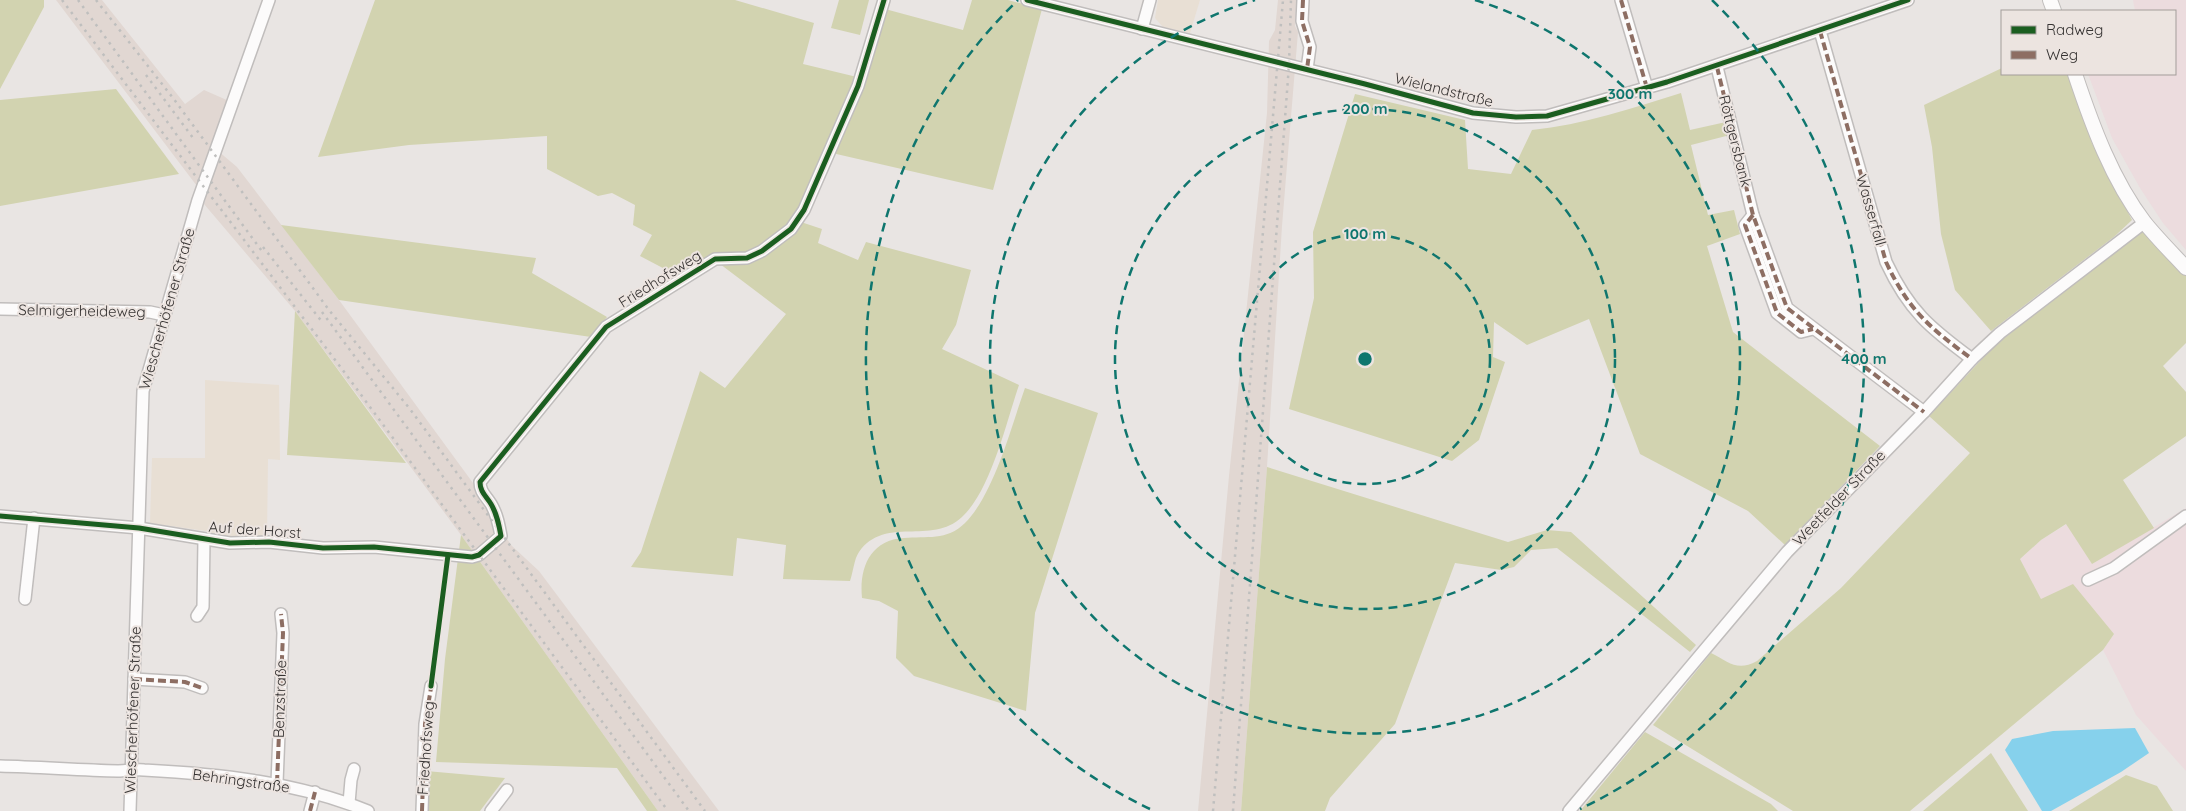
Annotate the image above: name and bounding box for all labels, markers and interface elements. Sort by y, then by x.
legend [2001,10,2176,75]
text: Radweg [2046,20,2103,39]
text: Weg [2046,45,2078,64]
street label: Wielandstraße [1393,68,1495,111]
text: 300 m [1608,84,1652,103]
street label: Röttgersbank [1715,93,1756,189]
text: 200 m [1343,99,1388,118]
street label: Wasserfall [1852,172,1891,248]
text: 100 m [1344,224,1386,243]
street label: Wiescherhöfener Straße [134,226,199,392]
street label: Friedhofsweg [615,246,705,312]
street label: Selmigerheideweg [18,300,146,321]
text: 400 m [1841,349,1887,368]
centre of rings [1356,350,1374,368]
street label: Weetfelder Straße [1788,446,1889,549]
street label: Auf der Horst [208,517,302,542]
street label: Wiescherhöfener Straße [120,626,145,794]
street label: Benzstraße [269,659,290,739]
street label: Friedhofsweg [413,700,438,795]
street label: Behringstraße [191,764,291,797]

